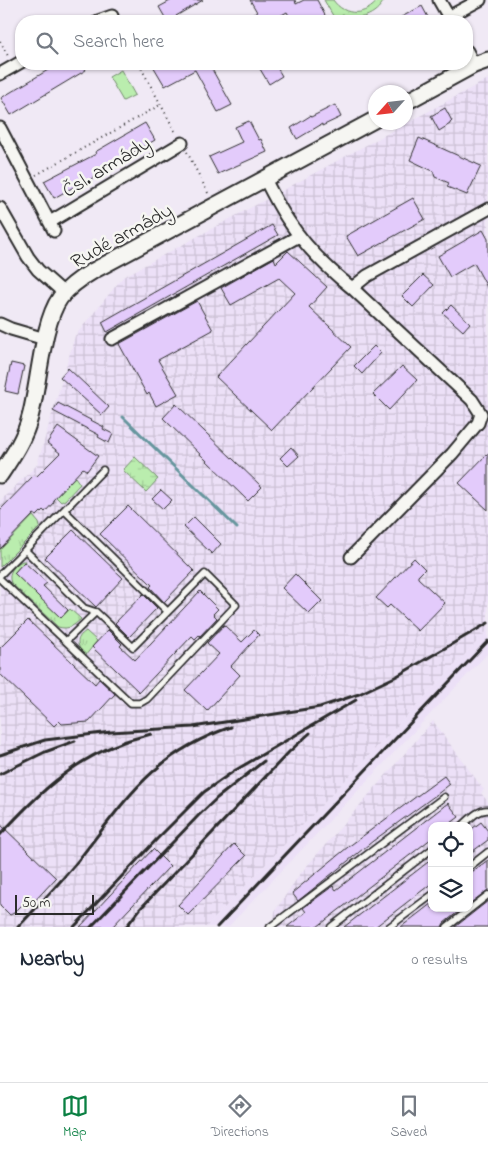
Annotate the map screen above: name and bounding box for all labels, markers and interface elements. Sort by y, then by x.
search box [15,15,473,70]
icon: search [33,29,61,57]
text: Search here [73,29,164,56]
north arrow [368,85,413,130]
street label: Čsl. armády [58,130,157,206]
street label: Rudé armády [66,197,179,277]
map controls [428,822,473,912]
button: locate [428,822,473,867]
button: layers [428,867,473,912]
scale bar [15,892,94,915]
text: 50 m [22,893,50,914]
text: Nearby [20,945,84,975]
text: 0 results [412,948,468,972]
tab: Map [61,1092,89,1143]
tab: Directions [211,1092,269,1143]
tab: Saved [391,1092,427,1143]

